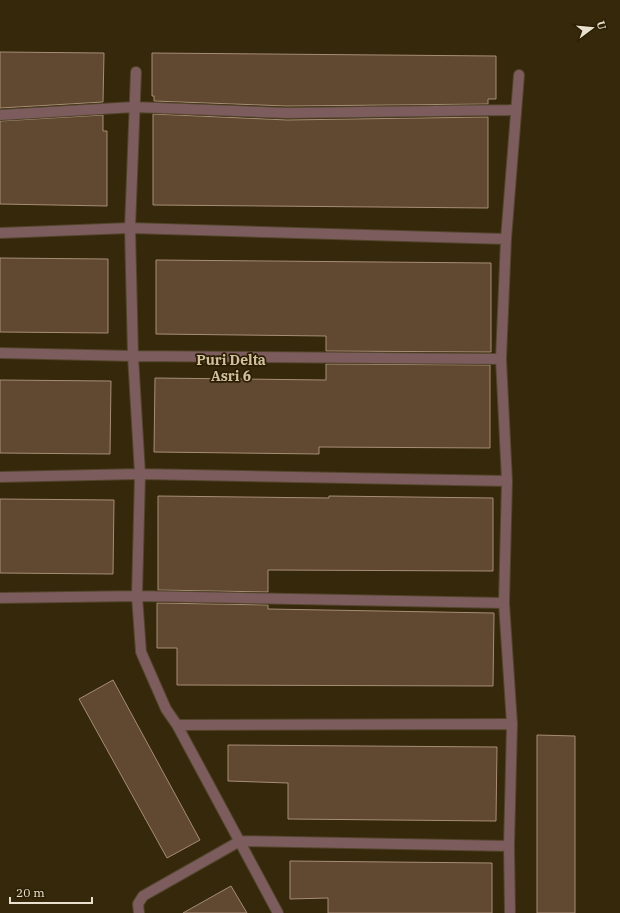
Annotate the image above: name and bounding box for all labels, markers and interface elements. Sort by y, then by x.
north arrow [572,8,612,48]
text: U [594,19,610,32]
district label: Puri Delta Asri 6 [196,351,266,385]
scale bar [10,879,92,905]
text: 20 m [16,885,45,900]

